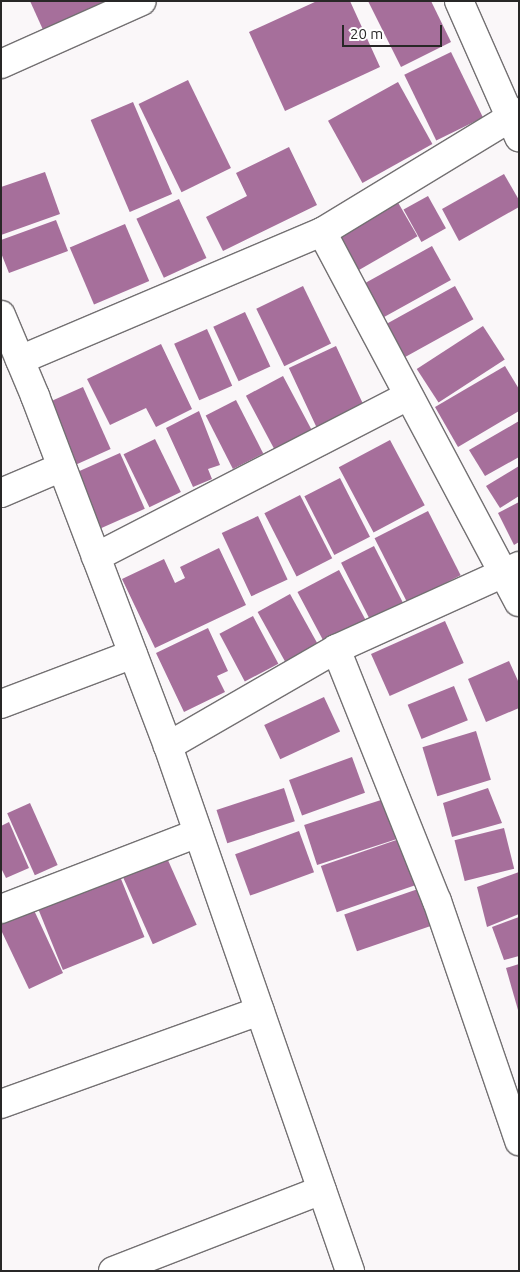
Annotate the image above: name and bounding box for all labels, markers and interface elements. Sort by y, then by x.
scale bar [345,15,445,47]
text: 20 m [350,25,383,42]

